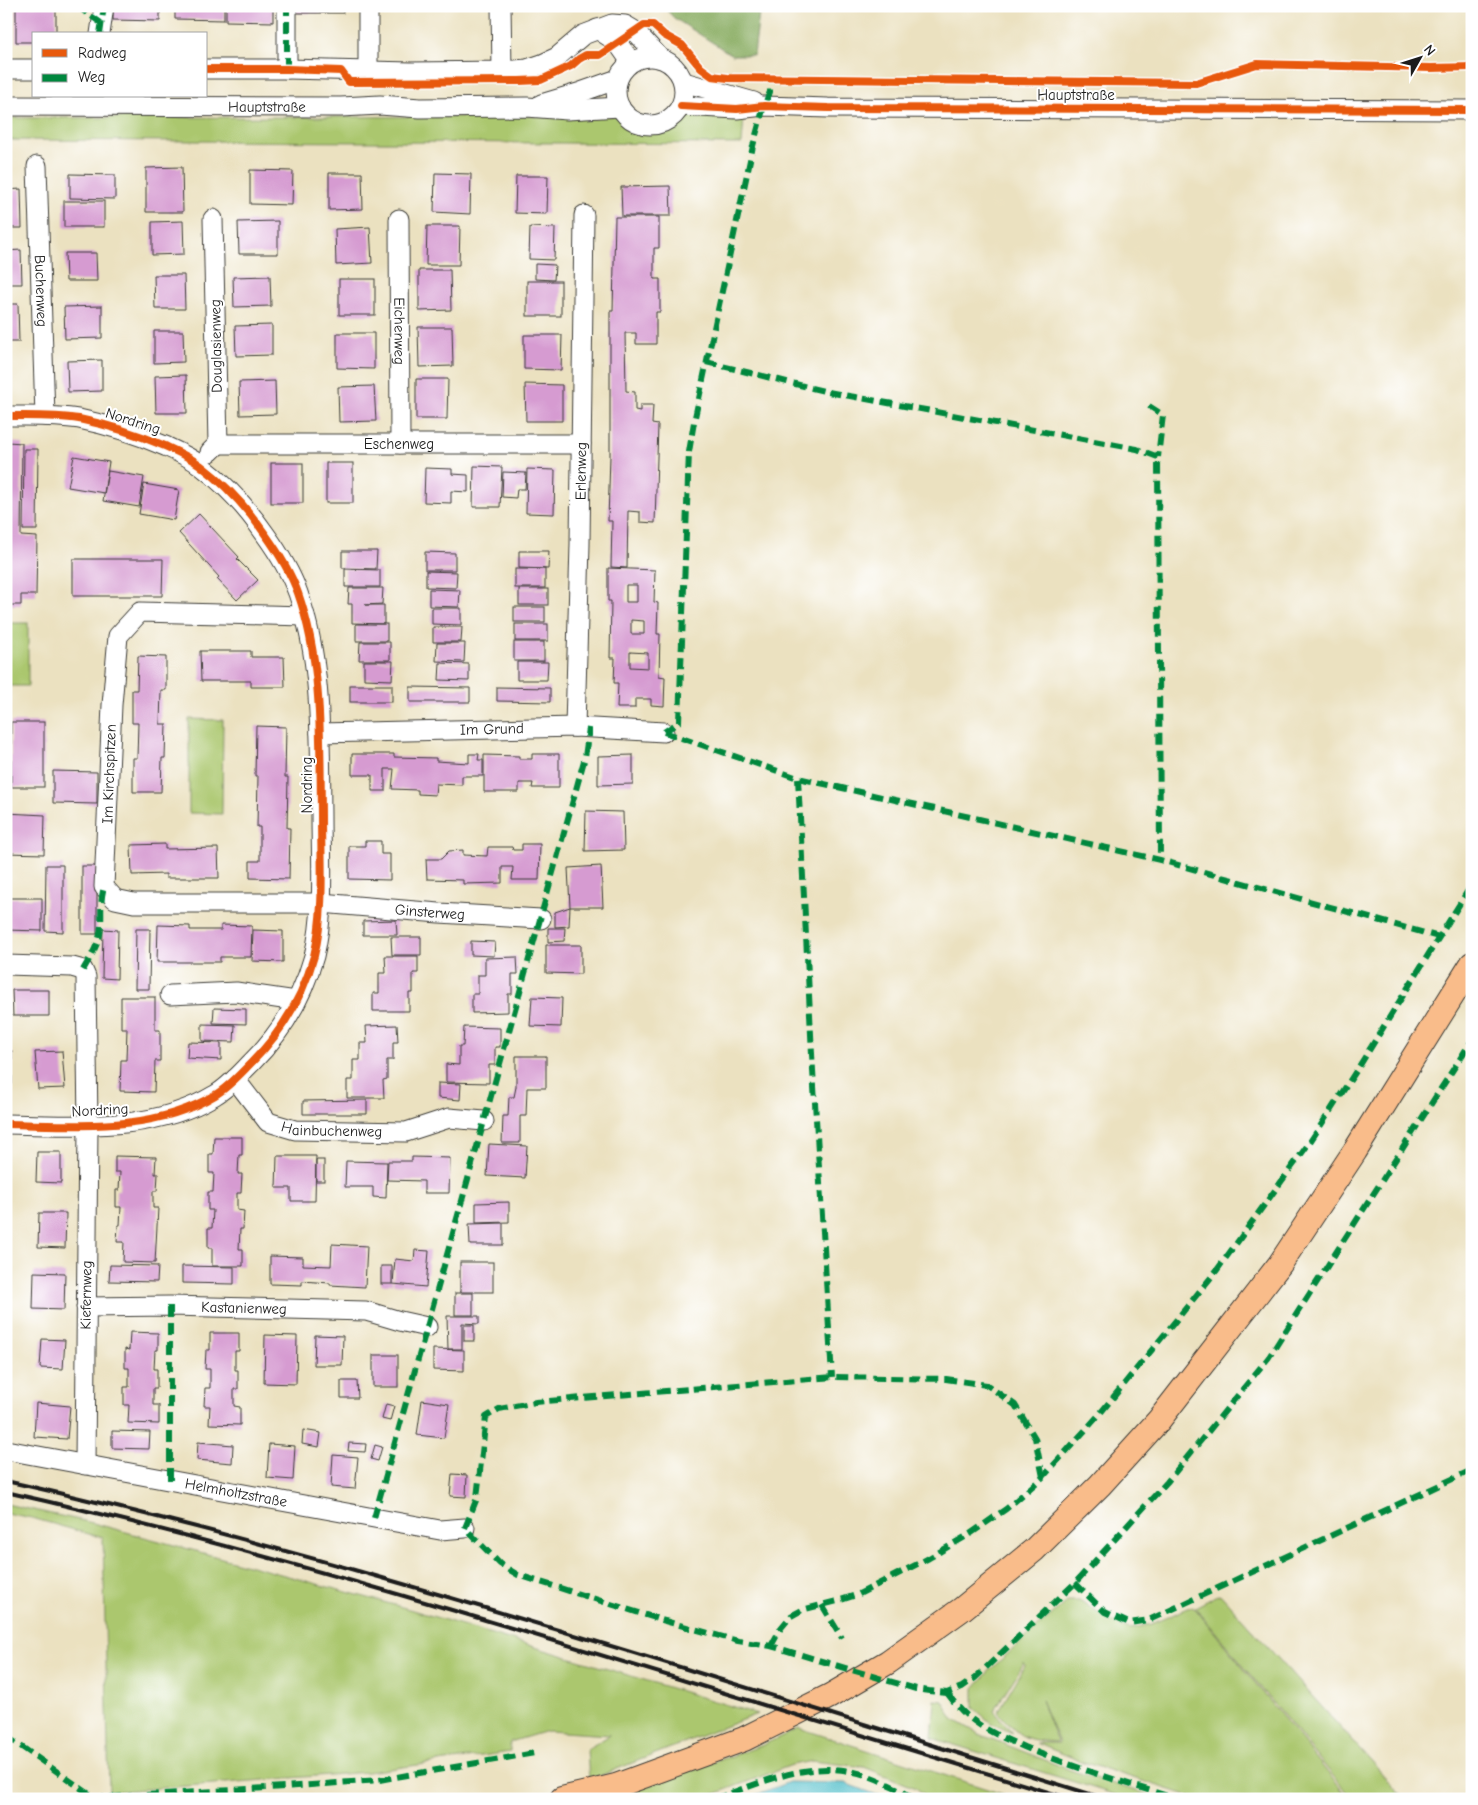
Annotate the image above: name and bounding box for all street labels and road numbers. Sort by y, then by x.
street label: Hauptstraße [1037,86,1115,104]
street label: Hauptstraße [228,98,306,116]
street label: Buchenweg [31,255,51,327]
street label: Eichenweg [390,297,409,365]
street label: Douglasienweg [206,299,226,393]
street label: Nordring [103,404,163,438]
street label: Eschenweg [364,435,434,453]
street label: Erlenweg [572,442,590,500]
street label: Im Grund [460,719,524,739]
street label: Im Kirchspitzen [98,724,120,824]
street label: Nordring [298,757,316,813]
street label: Ginsterweg [394,900,465,924]
street label: Nordring [71,1100,129,1120]
street label: Hainbuchenweg [279,1117,382,1141]
street label: Kiefernweg [76,1260,96,1330]
street label: Kastanienweg [201,1298,287,1318]
street label: Helmholtzstraße [184,1474,289,1511]

